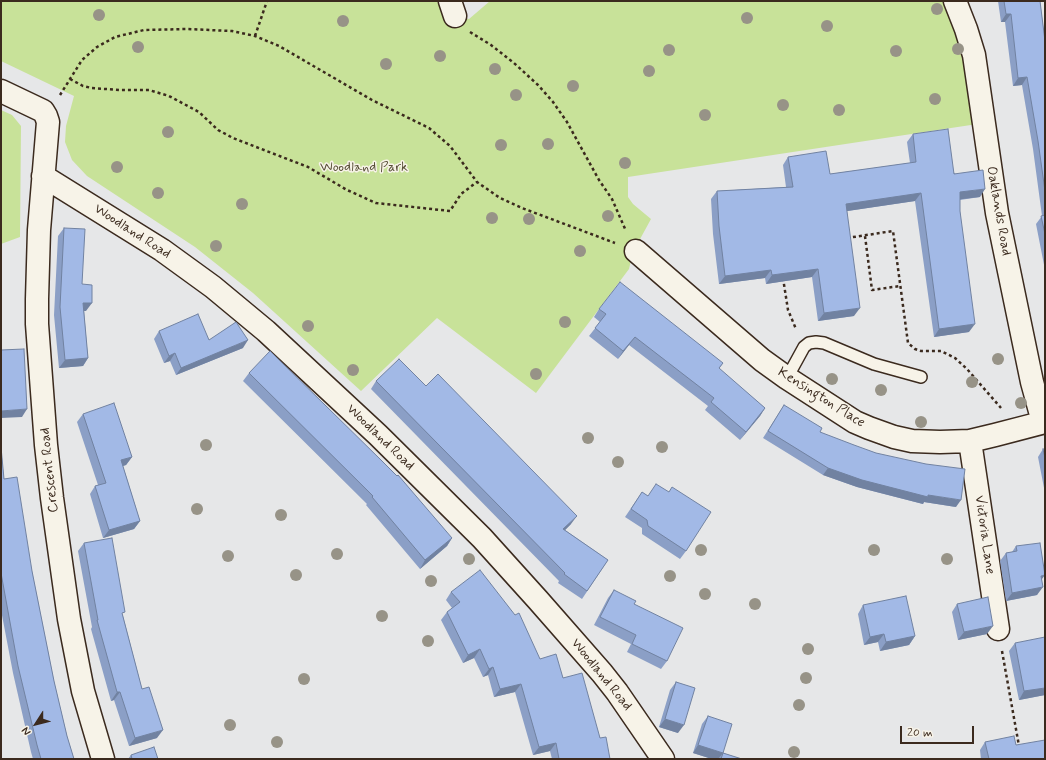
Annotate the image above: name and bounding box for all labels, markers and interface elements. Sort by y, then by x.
park label: Woodland Park [320,160,408,176]
street label: Oaklands Road [982,165,1014,257]
street label: Woodland Road [90,201,174,263]
street label: Kensington Place [774,364,868,432]
street label: Woodland Road [342,401,418,475]
street label: Crescent Road [37,427,63,513]
street label: Victoria Lane [970,494,998,576]
street label: Woodland Road [567,635,635,715]
north arrow [16,704,56,744]
scale bar [902,718,976,744]
text: N [18,724,34,738]
text: 20 m [907,725,933,741]

